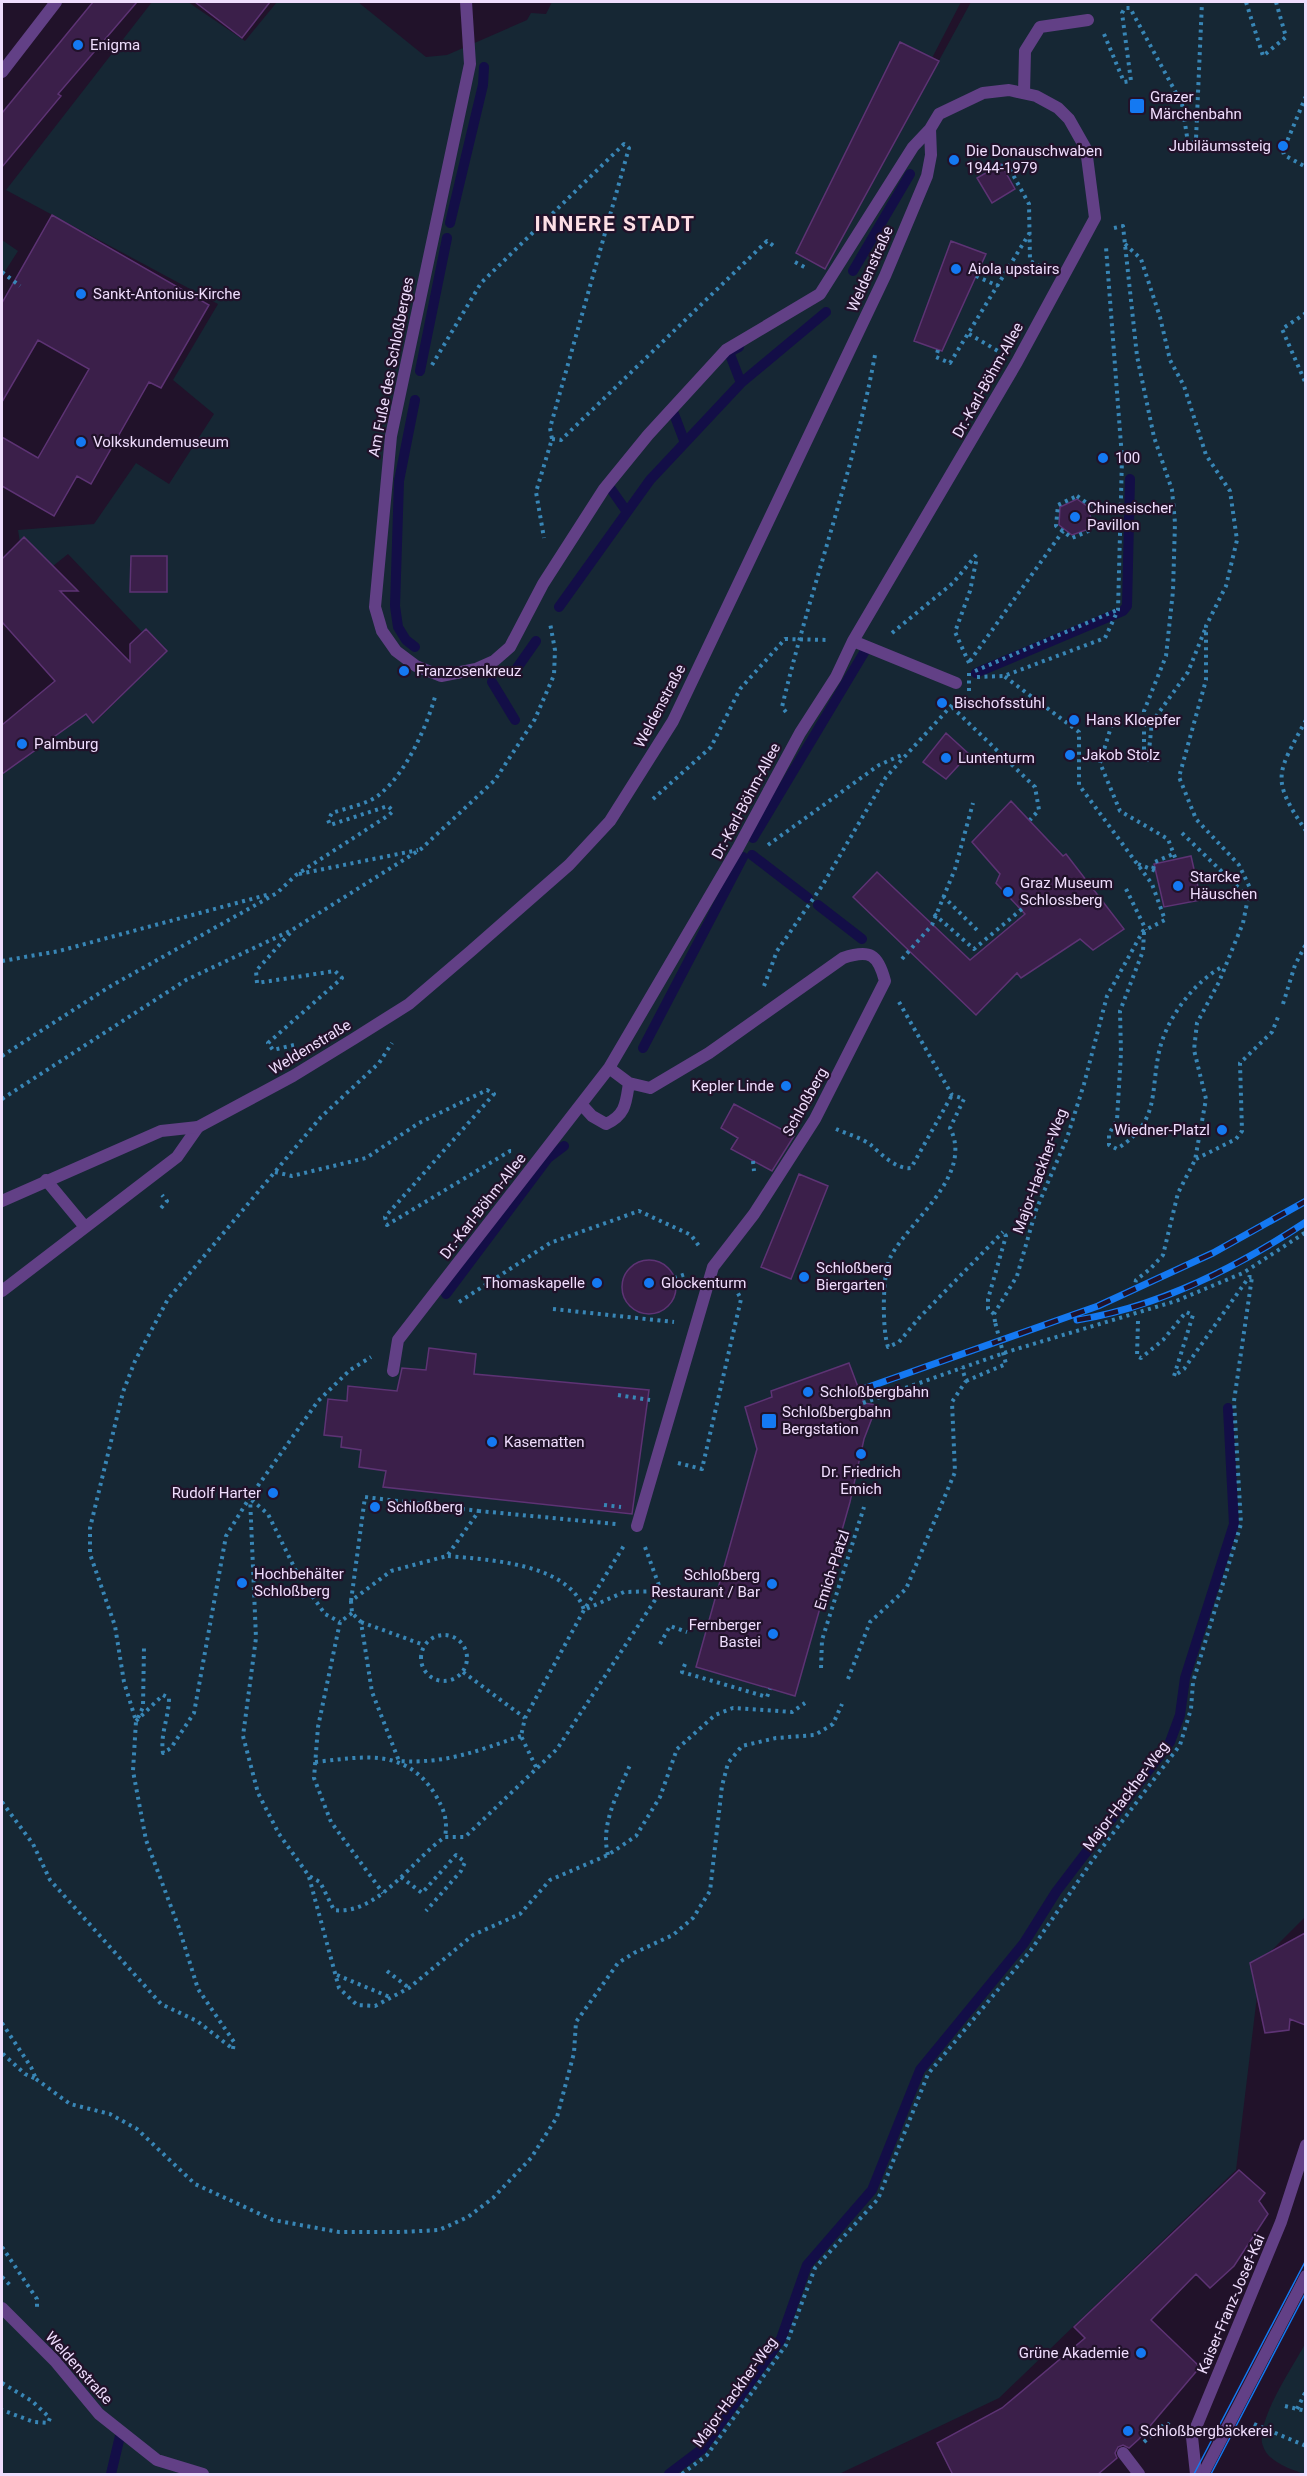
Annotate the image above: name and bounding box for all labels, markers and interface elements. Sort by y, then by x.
place label: Enigma [90,36,140,54]
marker: Enigma [71,38,85,52]
place label: Grazer Märchenbahn [1150,88,1242,123]
marker: Grazer Märchenbahn [1128,97,1146,115]
place label: Jubiläumssteig [1169,137,1271,155]
marker: Jubiläumssteig [1276,139,1290,153]
place label: Die Donauschwaben 1944-1979 [966,142,1102,177]
marker: Die Donauschwaben 1944-1979 [947,153,961,167]
district label: INNERE STADT [534,212,696,236]
street label: Weldenstraße [843,223,897,315]
place label: Aiola upstairs [968,260,1060,278]
marker: Aiola upstairs [949,262,963,276]
street label: Am Fuße des Schloßberges [365,275,417,459]
place label: Sankt-Antonius-Kirche [93,285,241,303]
marker: Sankt-Antonius-Kirche [74,287,88,301]
street label: Dr.-Karl-Böhm-Allee [949,319,1027,441]
place label: Volkskundemuseum [93,433,229,451]
marker: Volkskundemuseum [74,435,88,449]
place label: 100 [1115,449,1140,467]
marker: 100 [1096,451,1110,465]
place label: Chinesischer Pavillon [1087,499,1173,534]
marker: Chinesischer Pavillon [1068,510,1082,524]
street label: Weldenstraße [630,661,690,751]
place label: Franzosenkreuz [416,662,521,680]
marker: Franzosenkreuz [397,664,411,678]
place label: Bischofsstuhl [954,694,1045,712]
marker: Bischofsstuhl [935,696,949,710]
place label: Hans Kloepfer [1086,711,1181,729]
marker: Hans Kloepfer [1067,713,1081,727]
place label: Palmburg [34,735,98,753]
marker: Palmburg [15,737,29,751]
street label: Dr.-Karl-Böhm-Allee [708,740,784,862]
place label: Jakob Stolz [1082,746,1160,764]
marker: Jakob Stolz [1063,748,1077,762]
place label: Luntenturm [958,749,1035,767]
marker: Luntenturm [939,751,953,765]
place label: Starcke Häuschen [1190,868,1257,903]
place label: Graz Museum Schlossberg [1020,874,1113,909]
marker: Starcke Häuschen [1171,879,1185,893]
marker: Graz Museum Schlossberg [1001,885,1015,899]
street label: Weldenstraße [266,1016,354,1078]
street label: Schloßberg [779,1064,831,1140]
place label: Kepler Linde [692,1077,774,1095]
marker: Kepler Linde [779,1079,793,1093]
street label: Major-Hackher-Weg [1009,1106,1071,1236]
place label: Wiedner-Platzl [1114,1121,1210,1139]
marker: Wiedner-Platzl [1215,1123,1229,1137]
street label: Dr.-Karl-Böhm-Allee [436,1150,530,1262]
place label: Schloßberg Biergarten [816,1259,892,1294]
marker: Schloßberg Biergarten [797,1270,811,1284]
place label: Thomaskapelle [483,1274,585,1292]
place label: Glockenturm [661,1274,746,1292]
marker: Thomaskapelle [590,1276,604,1290]
marker: Glockenturm [642,1276,656,1290]
place label: Schloßbergbahn [820,1383,929,1401]
marker: Schloßbergbahn [801,1385,815,1399]
place label: Schloßbergbahn Bergstation [782,1403,891,1438]
marker: Schloßbergbahn Bergstation [760,1412,778,1430]
place label: Kasematten [504,1433,585,1451]
marker: Kasematten [485,1435,499,1449]
marker: Dr. Friedrich Emich [854,1447,868,1461]
place label: Dr. Friedrich Emich [821,1463,901,1498]
place label: Rudolf Harter [172,1484,261,1502]
marker: Rudolf Harter [266,1486,280,1500]
place label: Schloßberg [387,1498,463,1516]
marker: Schloßberg [368,1500,382,1514]
street label: Emich-Platzl [811,1528,853,1612]
place label: Hochbehälter Schloßberg [254,1565,344,1600]
place label: Schloßberg Restaurant / Bar [651,1566,760,1601]
marker: Hochbehälter Schloßberg [235,1576,249,1590]
marker: Schloßberg Restaurant / Bar [765,1577,779,1591]
place label: Fernberger Bastei [689,1616,761,1651]
marker: Fernberger Bastei [766,1627,780,1641]
street label: Major-Hackher-Weg [1079,1738,1173,1854]
street label: Kaiser-Franz-Josef-Kai [1193,2231,1269,2377]
street label: Weldenstraße [42,2328,116,2408]
street label: Major-Hackher-Weg [689,2333,781,2451]
place label: Grüne Akademie [1019,2344,1129,2362]
marker: Grüne Akademie [1134,2346,1148,2360]
place label: Schloßbergbäckerei [1140,2422,1272,2440]
marker: Schloßbergbäckerei [1121,2424,1135,2438]

